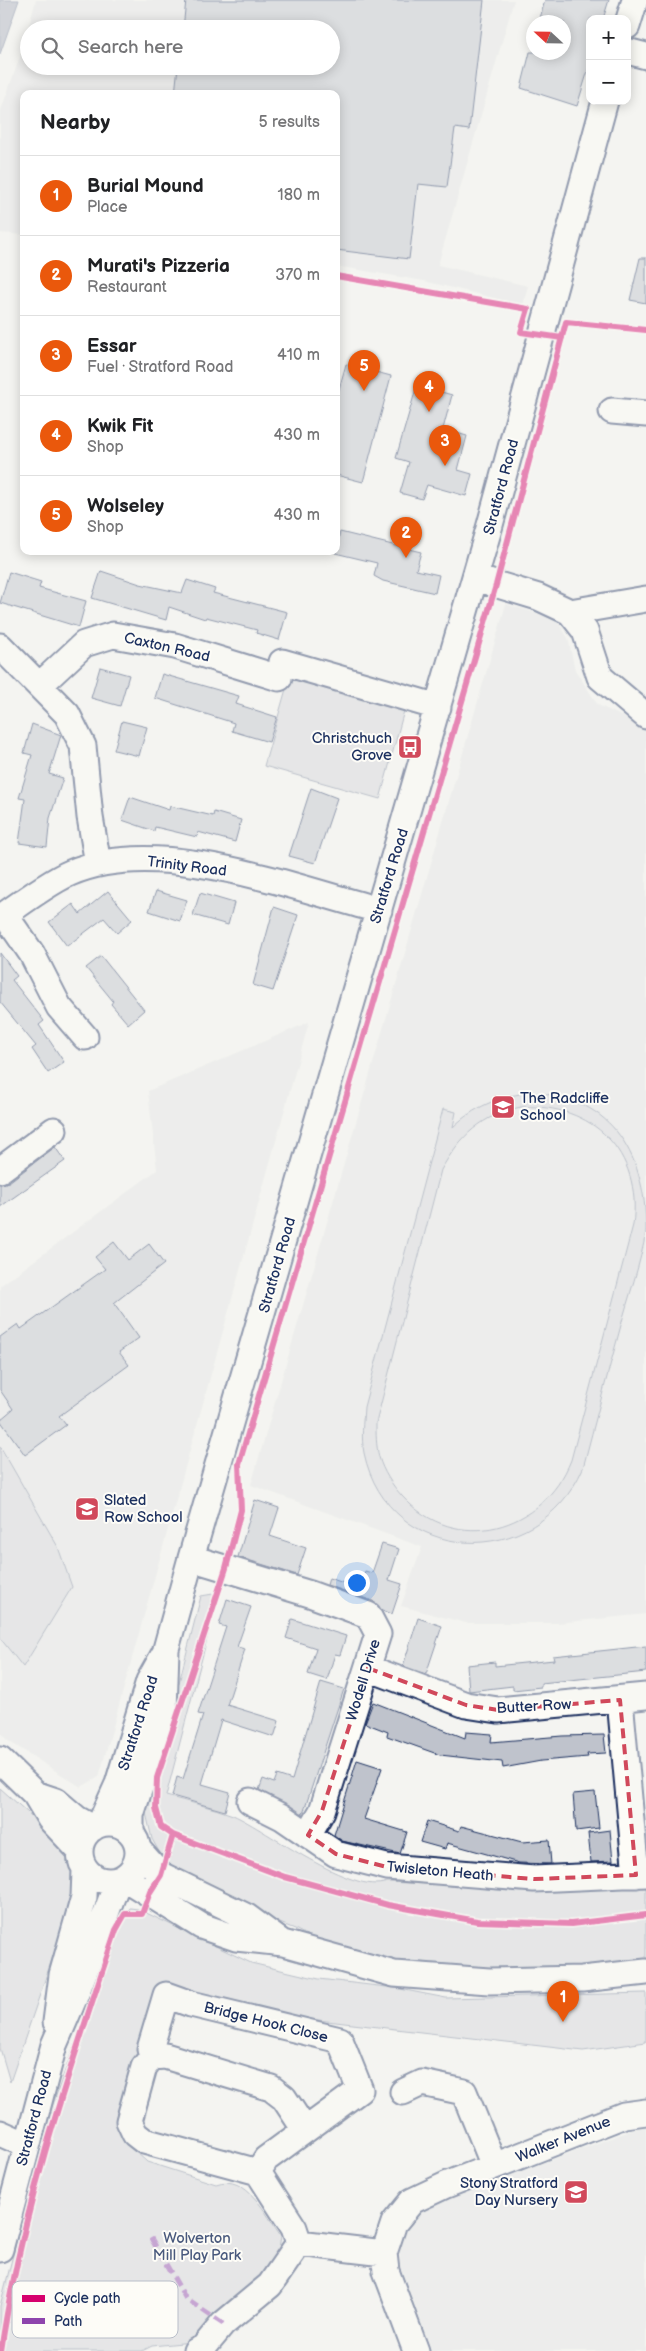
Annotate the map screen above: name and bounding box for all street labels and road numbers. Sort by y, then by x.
street label: Stratford Road [480,437,523,537]
street label: Caxton Road [122,628,212,667]
street label: Stratford Road [366,826,413,926]
street label: Trinity Road [146,852,228,881]
street label: Stratford Road [255,1215,300,1315]
street label: Wodell Drive [342,1637,385,1723]
street label: Stratford Road [114,1673,163,1773]
street label: Butter Row [496,1695,572,1718]
street label: Twisleton Heath [386,1857,494,1886]
street label: Bridge Hook Close [202,1998,330,2047]
street label: Stratford Road [13,2068,56,2168]
street label: Walker Avenue [513,2112,613,2167]

